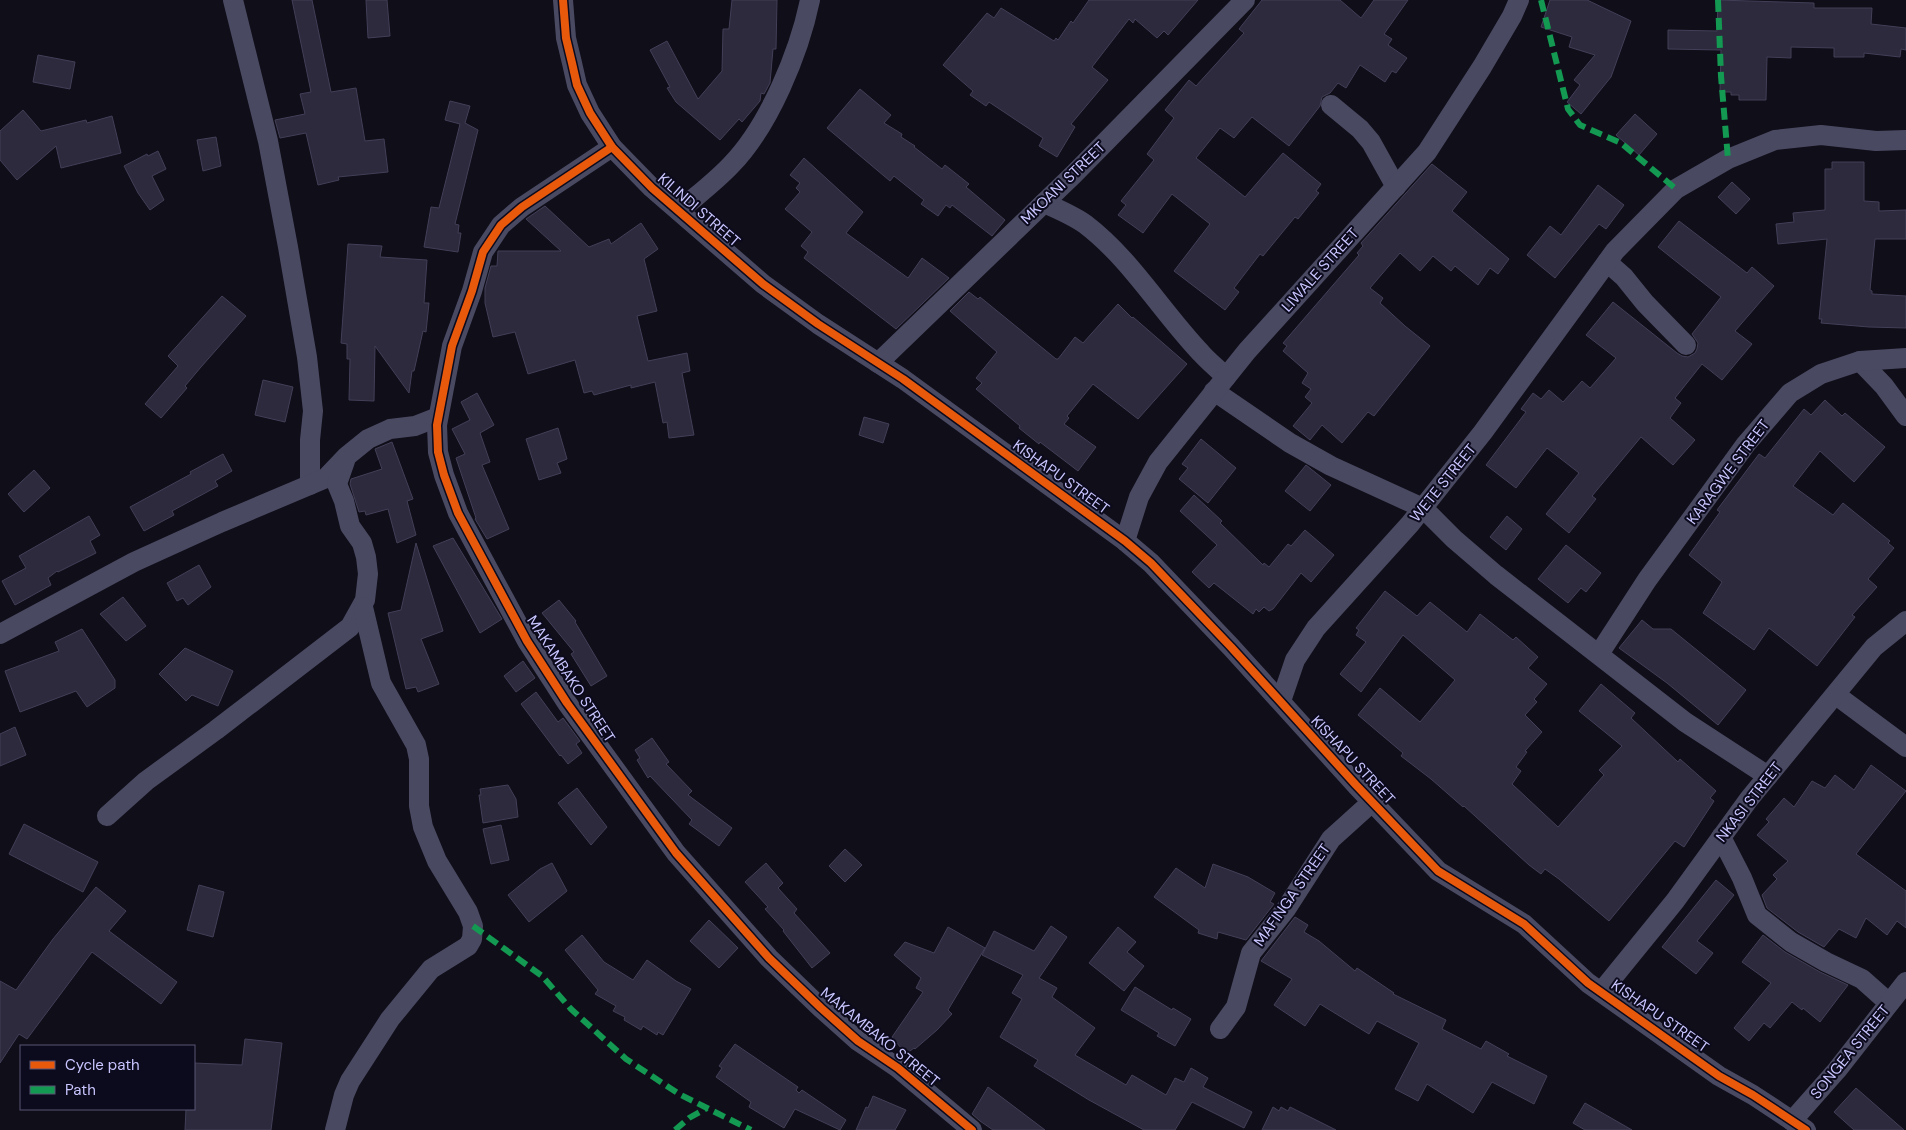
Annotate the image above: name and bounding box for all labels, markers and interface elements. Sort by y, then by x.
street label: MKOANI STREET [1016,137,1110,229]
street label: KILINDI STREET [654,169,744,251]
street label: LIWALE STREET [1277,224,1363,316]
street label: KARAGWE STREET [1682,415,1774,529]
street label: KISHAPU STREET [1009,435,1113,519]
street label: WETE STREET [1405,440,1481,526]
street label: MAKAMBAKO STREET [522,612,620,746]
street label: KISHAPU STREET [1307,711,1399,809]
street label: NKASI STREET [1711,758,1787,846]
street label: MAFINGA STREET [1249,840,1335,950]
street label: KISHAPU STREET [1607,975,1713,1057]
street label: MAKAMBAKO STREET [816,983,944,1091]
street label: SONGEA STREET [1806,1001,1894,1103]
legend [20,1045,195,1110]
text: Cycle path [65,1055,140,1075]
text: Path [65,1080,96,1100]

